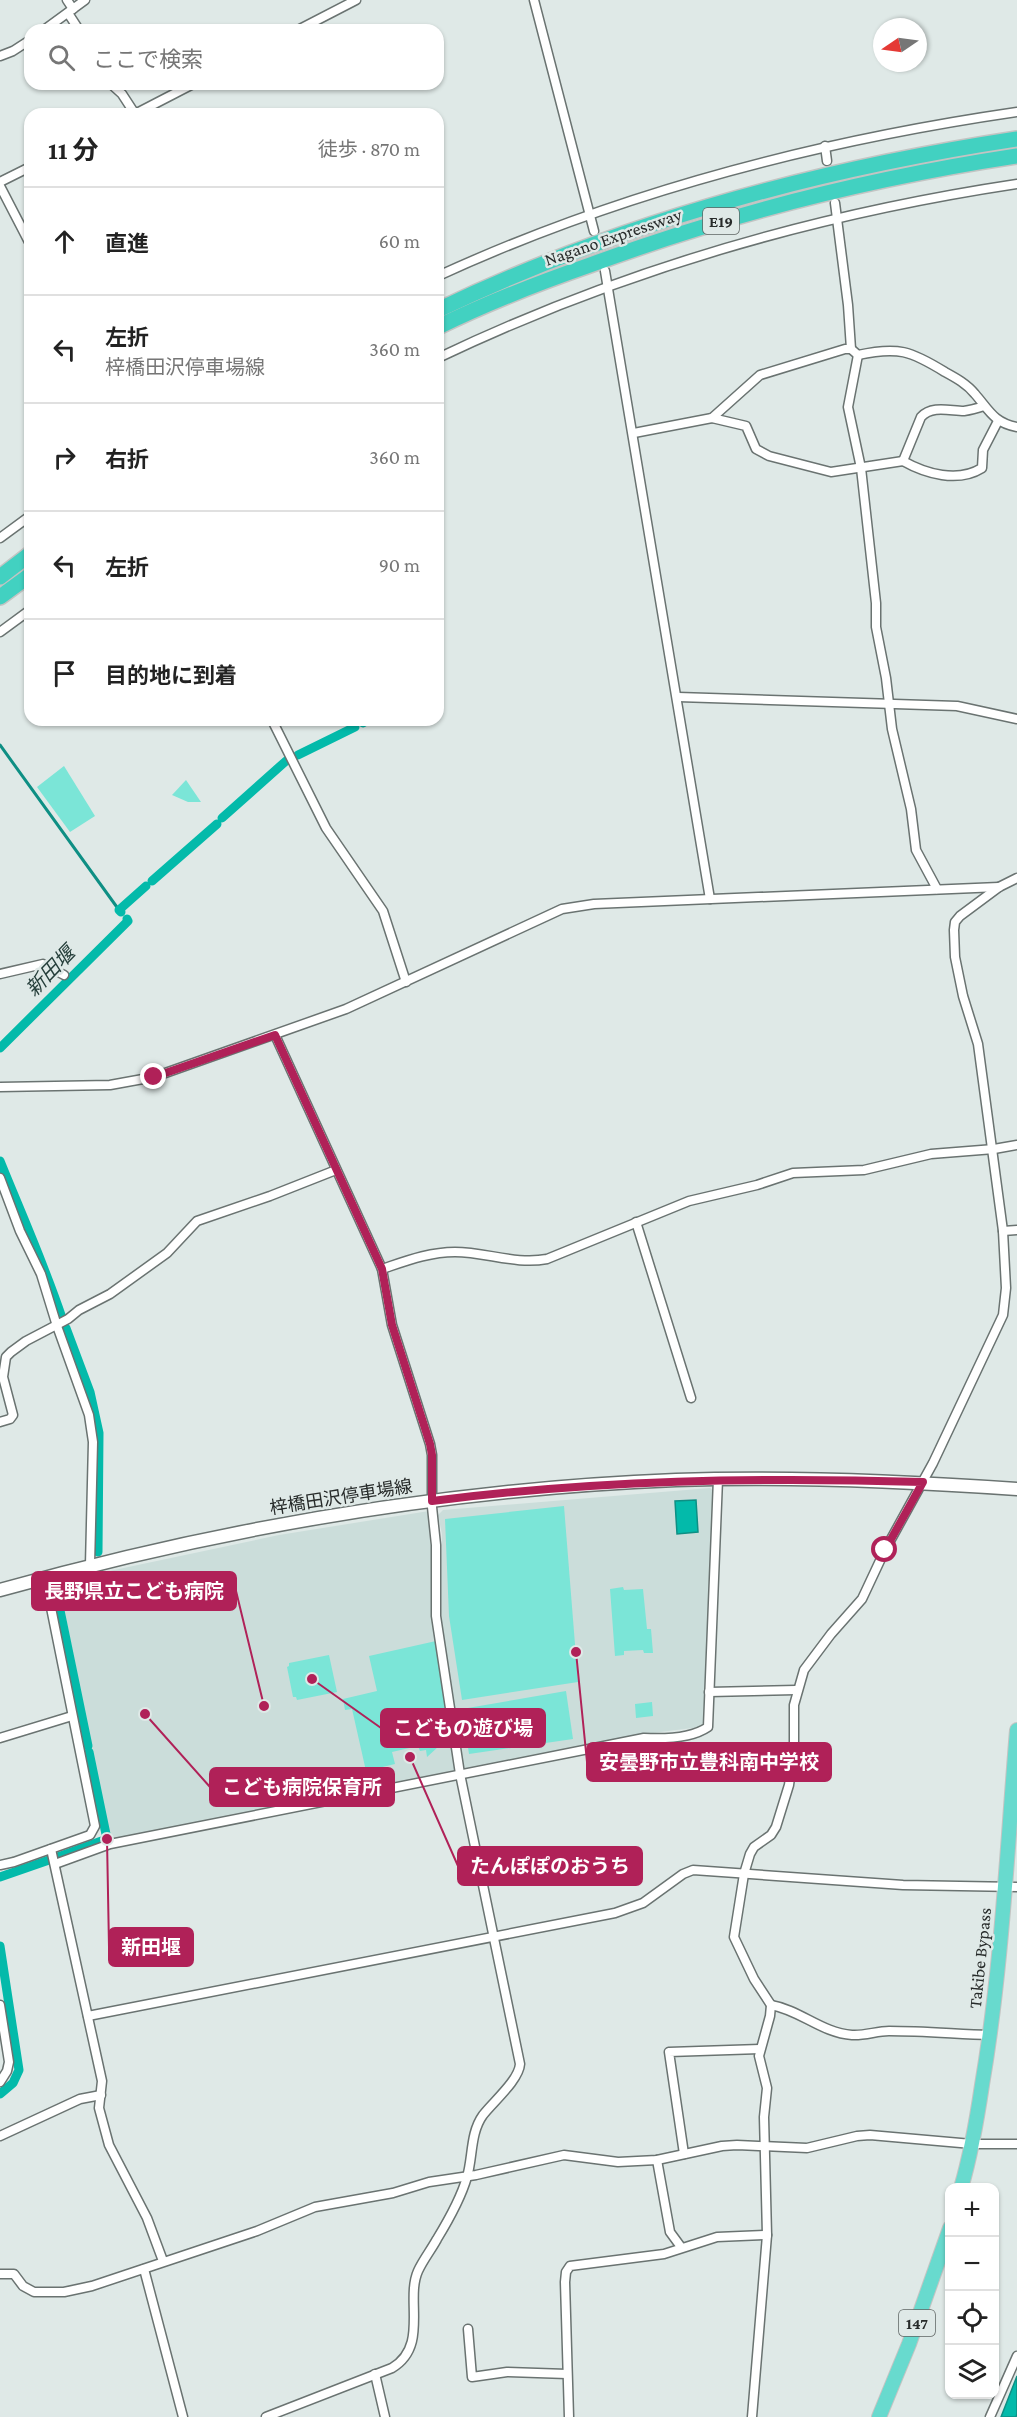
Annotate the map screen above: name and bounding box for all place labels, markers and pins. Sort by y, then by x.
callout: 長野県立こども病院 [32,1572,236,1610]
callout: こどもの遊び場 [381,1709,545,1747]
callout: 安曇野市立豊科南中学校 [587,1743,831,1781]
callout: こども病院保育所 [210,1768,394,1806]
callout: たんぽぽのおうち [458,1847,642,1885]
callout: 新田堰 [109,1928,193,1966]

